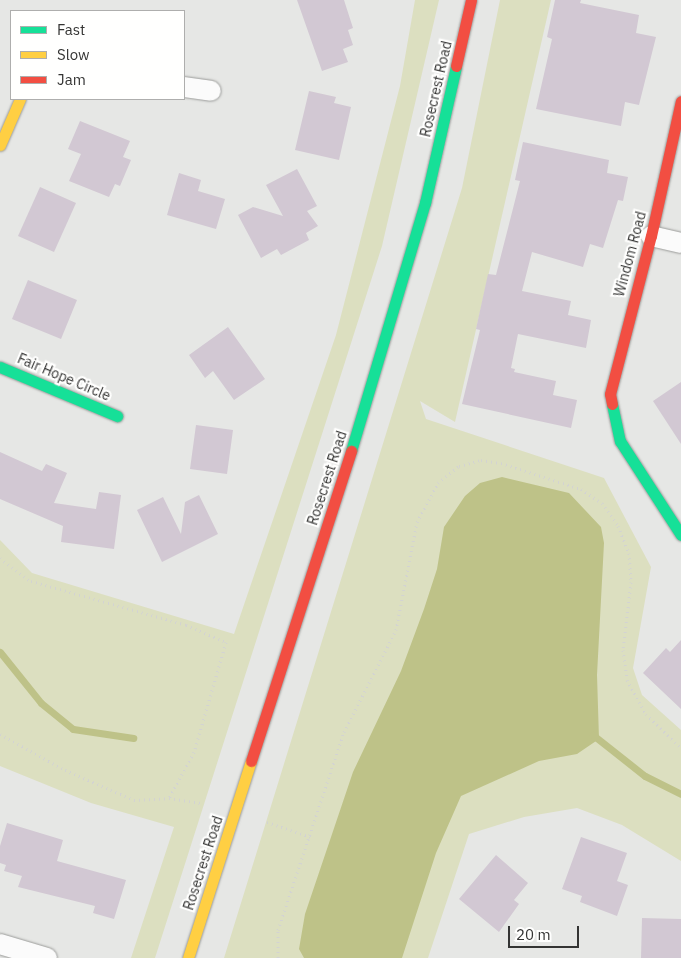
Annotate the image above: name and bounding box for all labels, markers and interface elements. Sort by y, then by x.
legend [10,10,185,100]
text: Fast [57,20,85,39]
street label: Rosecrest Road [417,39,455,139]
text: Slow [57,45,90,64]
text: Jam [57,70,86,89]
street label: Windom Road [611,210,649,298]
street label: Fair Hope Circle [15,350,113,404]
street label: Rosecrest Road [304,429,350,527]
street label: Rosecrest Road [180,814,226,912]
scale bar [511,916,582,948]
text: 20 m [516,925,551,944]

